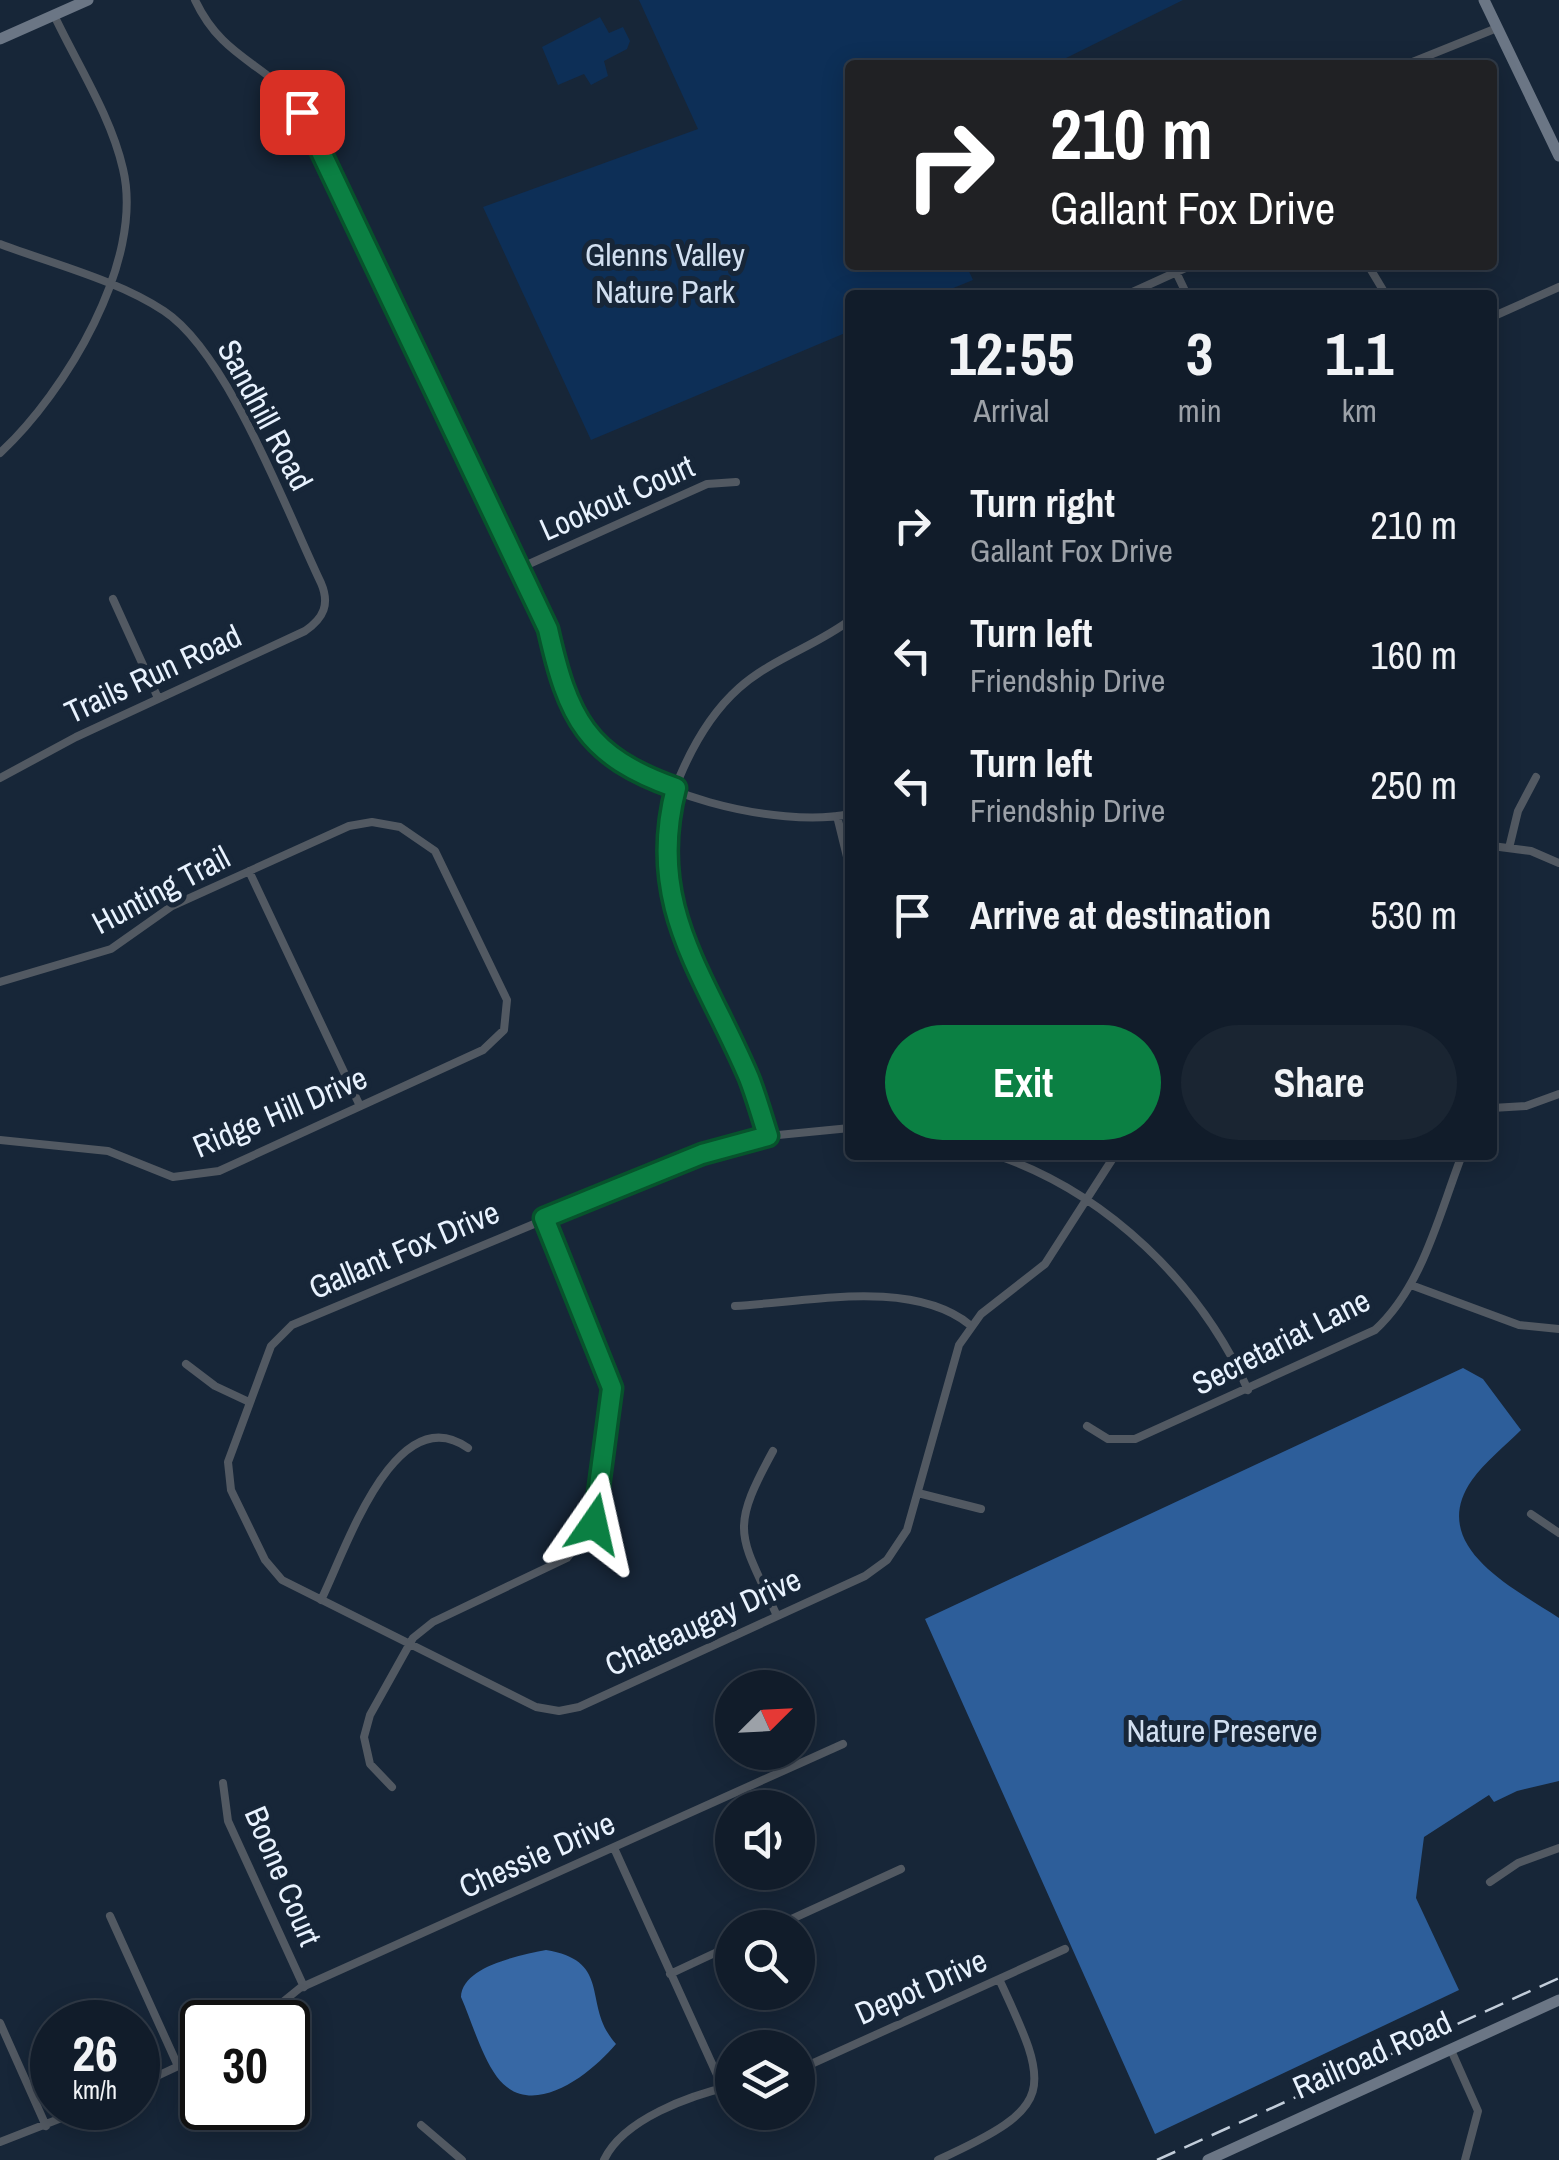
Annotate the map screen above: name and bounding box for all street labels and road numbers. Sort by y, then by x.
street label: Sandhill Road [208,332,323,498]
street label: Lookout Court [533,444,701,551]
street label: Trails Run Road [58,614,248,733]
street label: Hunting Trail [84,835,237,944]
street label: Ridge Hill Drive [186,1056,373,1168]
street label: Gallant Fox Drive [302,1190,506,1309]
street label: Secretariat Lane [1185,1278,1377,1405]
street label: Chateaugay Drive [598,1557,808,1686]
street label: Boone Court [235,1800,332,1952]
street label: Chessie Drive [452,1801,621,1908]
street label: Depot Drive [848,1938,993,2035]
street label: Railroad Road [1286,2000,1458,2109]

